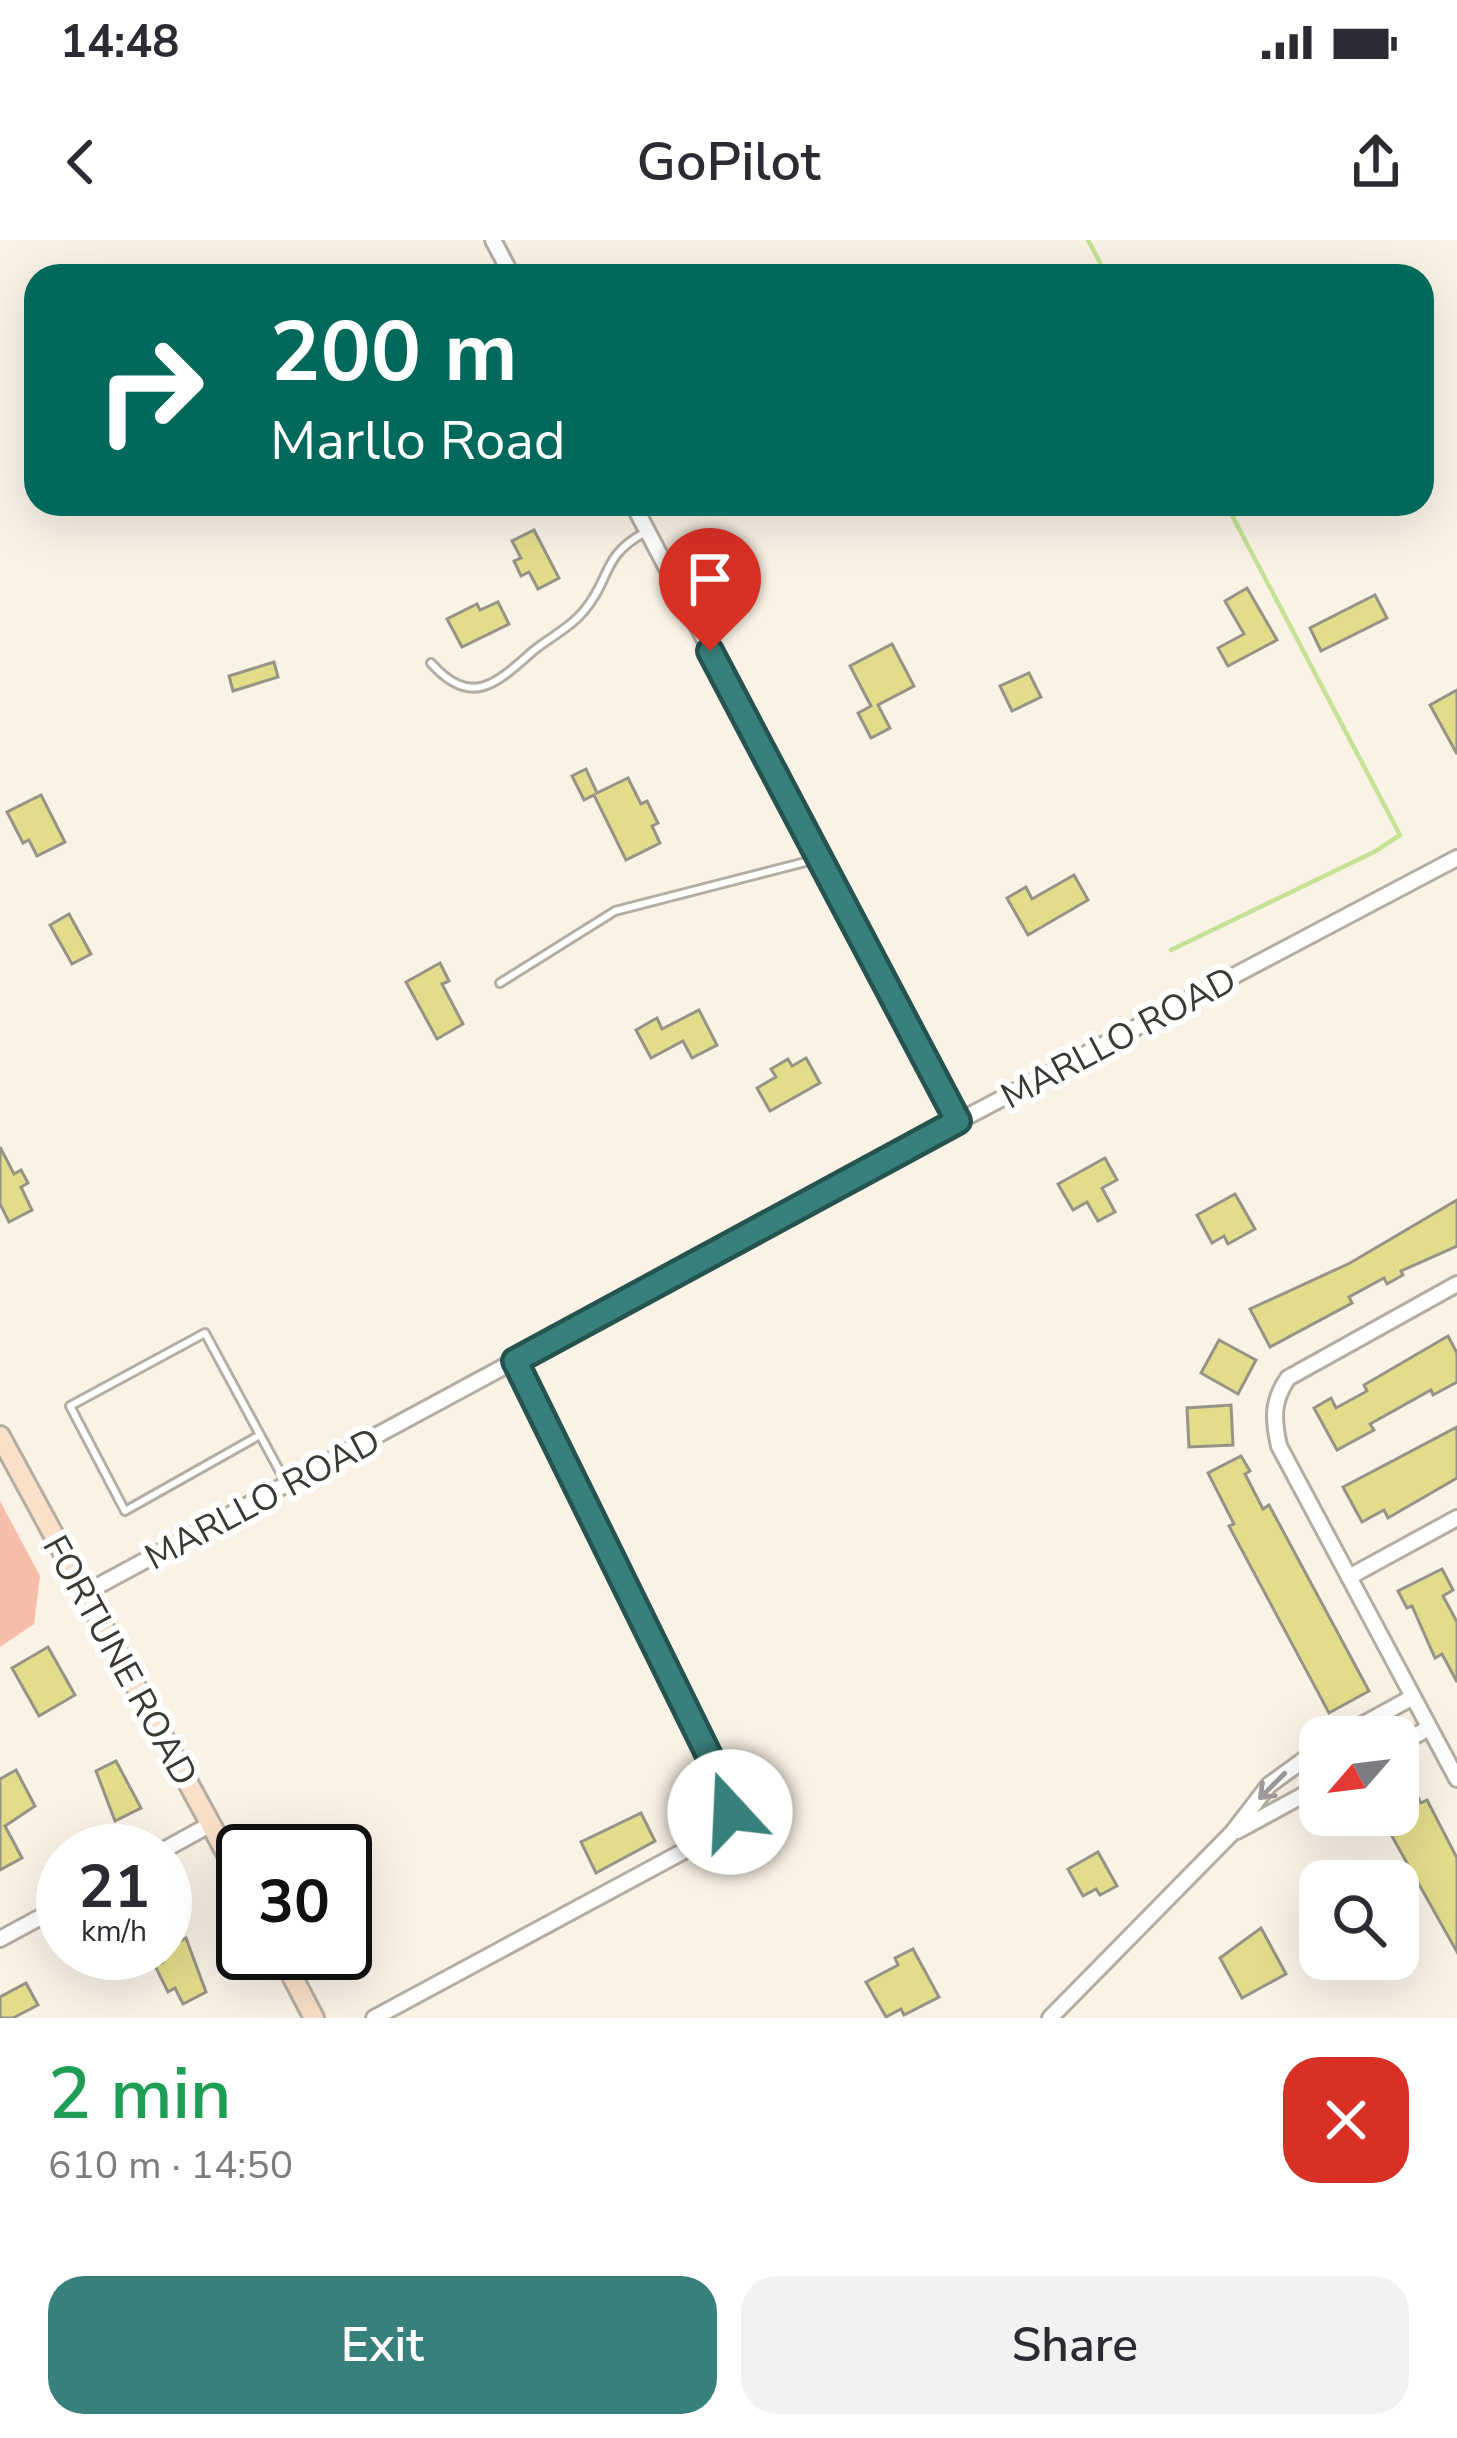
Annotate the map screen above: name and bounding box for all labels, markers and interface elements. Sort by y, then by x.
text: 14:48 [60,12,179,73]
text: GoPilot [637,125,820,199]
icon: back [48,129,114,195]
icon: share [1343,129,1409,195]
text: 200 m [270,295,518,410]
icon: right [72,312,228,468]
text: Marllo Road [270,404,565,478]
pin [659,528,761,651]
icon: arrive [677,546,743,612]
street label: MARLLO ROAD [993,956,1245,1121]
street label: MARLLO ROAD [137,1417,389,1582]
street label: FORTUNE ROAD [31,1527,209,1795]
north arrow [1299,1716,1419,1836]
map controls [1299,1716,1419,1980]
position arrow [667,1749,793,1875]
one-way arrow [1258,1771,1286,1800]
speed limit sign: 30 [216,1824,372,1980]
text: 21 [78,1846,150,1928]
button: search [1299,1860,1419,1980]
text: km/h [81,1911,147,1952]
text: 2 min [48,2045,231,2143]
button: close [1283,2057,1409,2183]
text: 610 m · 14:50 [48,2139,293,2192]
button: Exit [48,2276,717,2414]
button: Share [741,2276,1409,2414]

